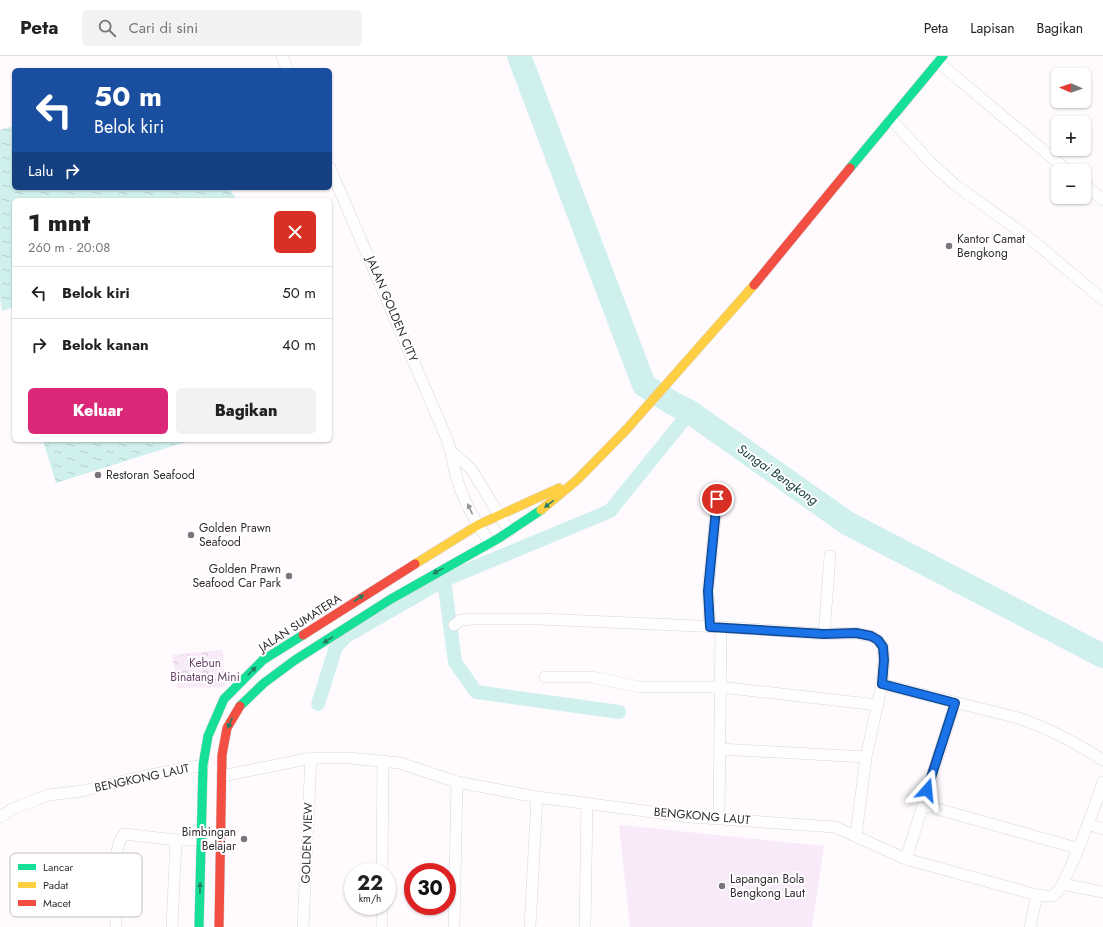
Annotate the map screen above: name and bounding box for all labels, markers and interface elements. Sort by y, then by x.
search box [82,10,362,46]
text: Peta [20,14,58,41]
icon: search [96,17,118,39]
text: Cari di sini [128,17,198,39]
text: Peta [924,18,948,38]
text: Lapisan [970,18,1015,38]
text: Bagikan [1037,18,1083,38]
north arrow [1051,68,1091,108]
map controls [1051,68,1091,204]
text: 50 m [94,76,162,117]
icon: left [28,84,80,136]
text: Belok kiri [94,114,164,140]
button: + [1051,116,1091,156]
text: Lalu [28,160,53,182]
icon: right [61,160,83,182]
button: − [1051,164,1091,204]
text: 1 mnt [28,205,90,240]
button: close [274,211,316,253]
place label: Kantor Camat Bengkong [957,230,1025,262]
text: 260 m · 20:08 [28,238,110,257]
marker: Kantor Camat Bengkong [944,241,954,251]
street label: JALAN GOLDEN CITY [361,252,422,365]
icon: left [28,282,50,304]
text: Belok kiri [62,282,130,304]
text: 50 m [282,282,316,304]
icon: right [28,334,50,356]
text: Belok kanan [62,334,149,356]
text: 40 m [282,334,316,356]
button: Keluar [28,388,168,434]
button: Bagikan [176,388,316,434]
water label: Sungai Bengkong [733,439,822,509]
place label: Restoran Seafood [106,466,195,484]
marker: Restoran Seafood [93,470,103,480]
pin [700,482,734,516]
icon: arrive [706,488,728,510]
one-way arrow [544,499,555,508]
one-way arrow [467,503,473,515]
place label: Golden Prawn Seafood [199,519,271,551]
marker: Golden Prawn Seafood [186,530,196,540]
place label: Golden Prawn Seafood Car Park [192,560,282,592]
one-way arrow [432,568,444,575]
marker: Golden Prawn Seafood Car Park [284,571,294,581]
street label: JALAN SUMATERA [254,590,345,658]
one-way arrow [353,595,365,602]
one-way arrow [323,636,333,644]
park label: Kebun Binatang Mini [170,654,240,686]
one-way arrow [247,666,257,676]
one-way arrow [227,717,233,728]
street label: BENGKONG LAUT [93,759,191,797]
position arrow [906,769,948,811]
street label: GOLDEN VIEW [297,802,317,884]
street label: BENGKONG LAUT [653,803,751,829]
place label: Bimbingan Belajar [182,823,237,855]
marker: Bimbingan Belajar [239,834,249,844]
legend [10,853,142,917]
text: Lancar [43,859,74,875]
speed limit sign: 30 [404,863,456,915]
text: 22 [357,869,383,898]
place label: Lapangan Bola Bengkong Laut [730,870,805,902]
text: Padat [43,877,69,893]
one-way arrow [197,881,203,894]
marker: Lapangan Bola Bengkong Laut [717,881,727,891]
text: km/h [359,891,381,906]
text: Macet [43,895,71,911]

